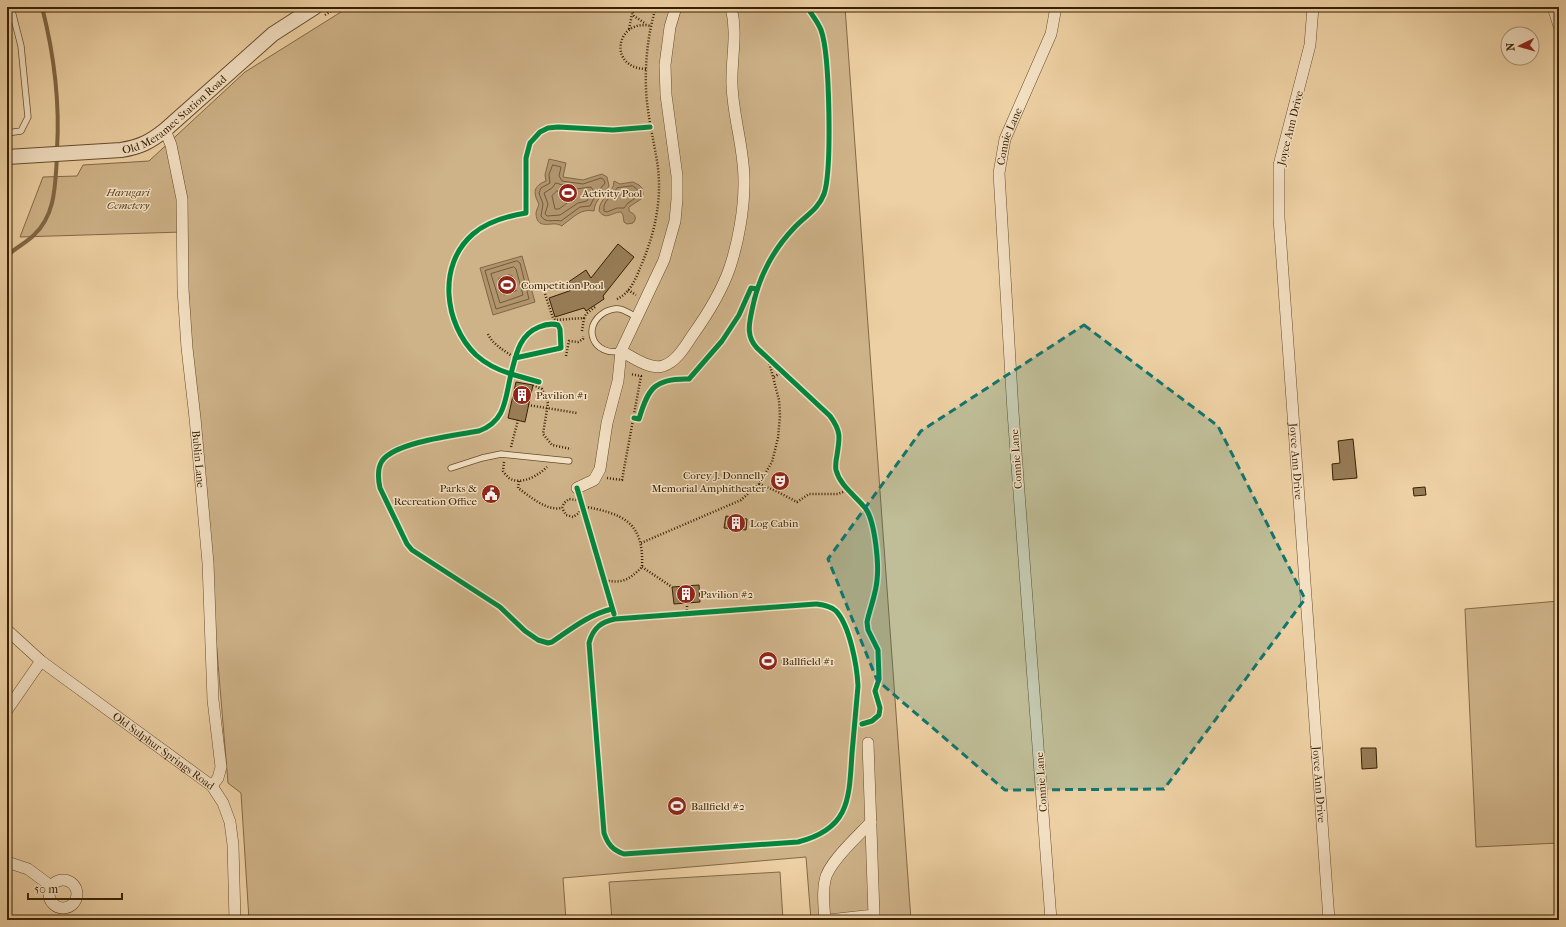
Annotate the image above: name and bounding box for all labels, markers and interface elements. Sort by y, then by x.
north arrow [1500,26,1540,66]
text: N [1504,41,1517,52]
street label: Old Meramec Station Road [121,72,230,157]
street label: Joyce Ann Drive [1275,89,1306,168]
street label: Connie Lane [994,105,1025,166]
sports icon: Activity Pool [557,182,579,204]
park label: Harugari Cemetery [105,186,150,212]
place label: Activity Pool [581,187,642,200]
sports icon: Competition Pool [496,274,518,296]
place label: Competition Pool [521,279,603,292]
building icon: Pavilion #1 [511,384,533,406]
place label: Pavilion #1 [536,389,588,402]
street label: Joyce Ann Drive [1287,422,1305,501]
street label: Connie Lane [1008,428,1025,489]
street label: Bublin Lane [189,430,207,489]
place label: Corey J. Donnelly Memorial Amphitheater [651,469,767,495]
theatre icon: Corey J. Donnelly Memorial Amphitheater [769,470,791,492]
place label: Parks & Recreation Office [394,482,478,508]
public building icon: Parks & Recreation Office [480,483,502,505]
building icon: Log Cabin [725,512,747,534]
place label: Log Cabin [750,517,799,530]
building icon: Pavilion #2 [675,583,697,605]
place label: Pavilion #2 [700,588,754,601]
sports icon: Ballfield #1 [757,650,779,672]
place label: Ballfield #1 [782,655,834,668]
street label: Old Sulphur Springs Road [110,710,218,793]
street label: Joyce Ann Drive [1310,745,1328,824]
street label: Connie Lane [1033,751,1050,812]
sports icon: Ballfield #2 [666,795,688,817]
place label: Ballfield #2 [691,800,745,813]
scale bar [28,875,122,901]
text: 50 m [34,882,58,896]

